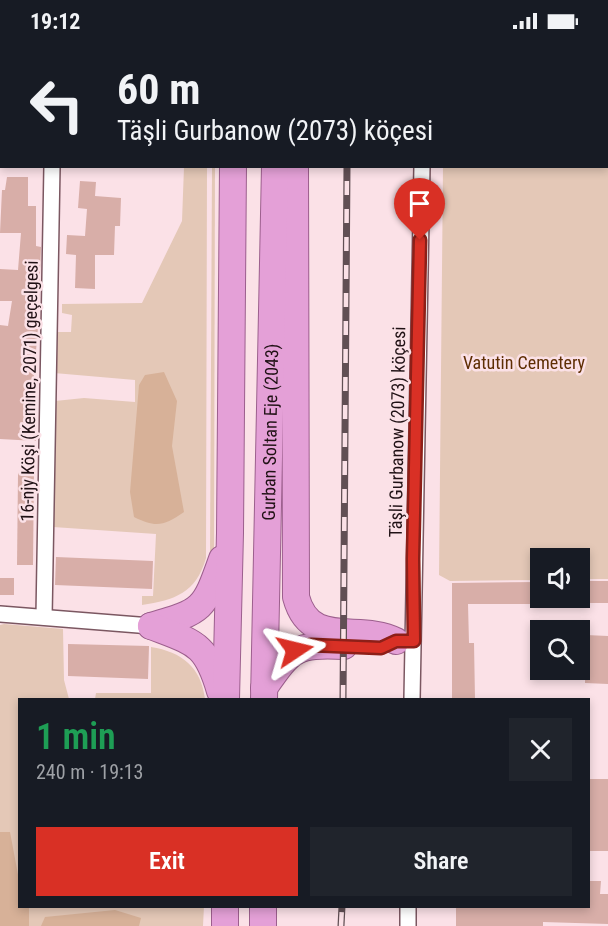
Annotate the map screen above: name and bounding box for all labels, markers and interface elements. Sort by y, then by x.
text: 19:12 [30,9,81,34]
text: 60 m [117,65,200,114]
icon: left [18,66,96,144]
text: Täşli Gurbanow (2073) köçesi [117,115,433,147]
pin [394,178,445,240]
icon: arrive [403,187,436,220]
street label: 16-njy Köşi (Kemine, 2071) geçelgesi [16,260,43,522]
street label: Täşli Gurbanow (2073) köçesi [385,326,410,538]
street label: Gurban Soltan Eje (2043) [257,343,283,521]
park label: Vatutin Cemetery [463,352,586,373]
map controls [530,548,590,680]
button: sound [530,548,590,608]
position arrow [263,618,327,682]
button: search [530,620,590,680]
text: 1 min [36,716,116,758]
button: close [509,718,572,781]
text: 240 m · 19:13 [36,760,143,784]
button: Exit [36,827,298,896]
button: Share [310,827,572,896]

